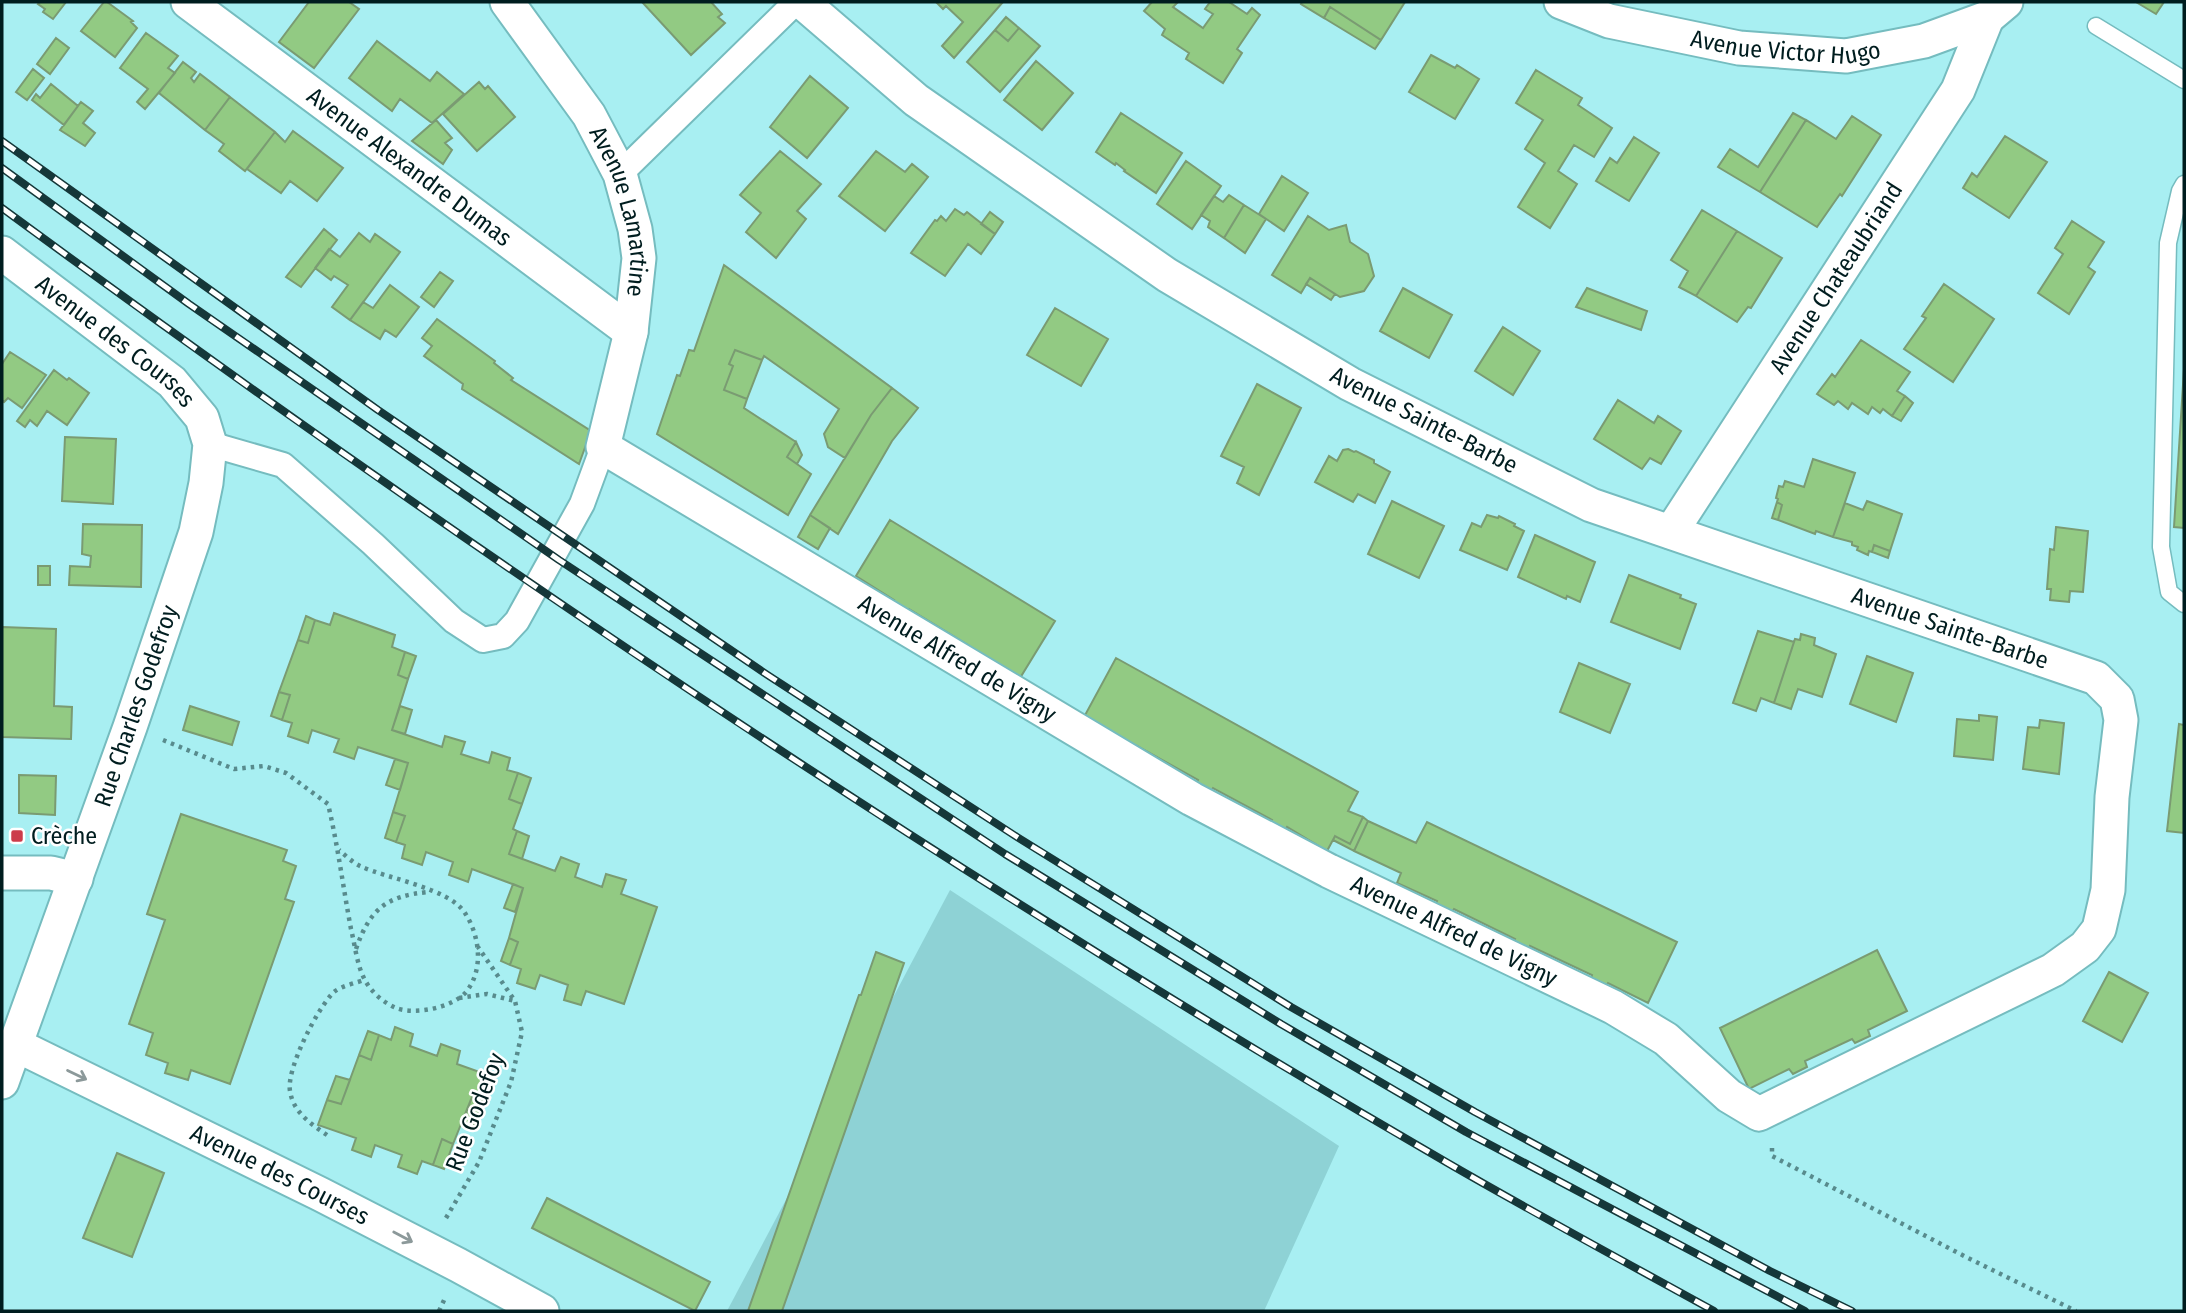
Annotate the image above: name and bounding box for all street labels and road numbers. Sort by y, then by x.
street label: Avenue Victor Hugo [1688,24,1883,70]
street label: Avenue Alexandre Dumas [302,82,517,252]
street label: Avenue Lamartine [584,122,653,298]
street label: Avenue Chateaubriand [1764,177,1908,379]
street label: Avenue des Courses [30,270,201,413]
street label: Avenue Sainte-Barbe [1326,361,1522,479]
street label: Avenue Sainte-Barbe [1848,581,2052,675]
street label: Avenue Alfred de Vigny [853,589,1061,729]
street label: Rue Charles Godefroy [88,601,184,810]
street label: Avenue Alfred de Vigny [1346,870,1562,992]
street label: Rue Godefoy [440,1049,510,1175]
street label: Avenue des Courses [186,1119,374,1231]

